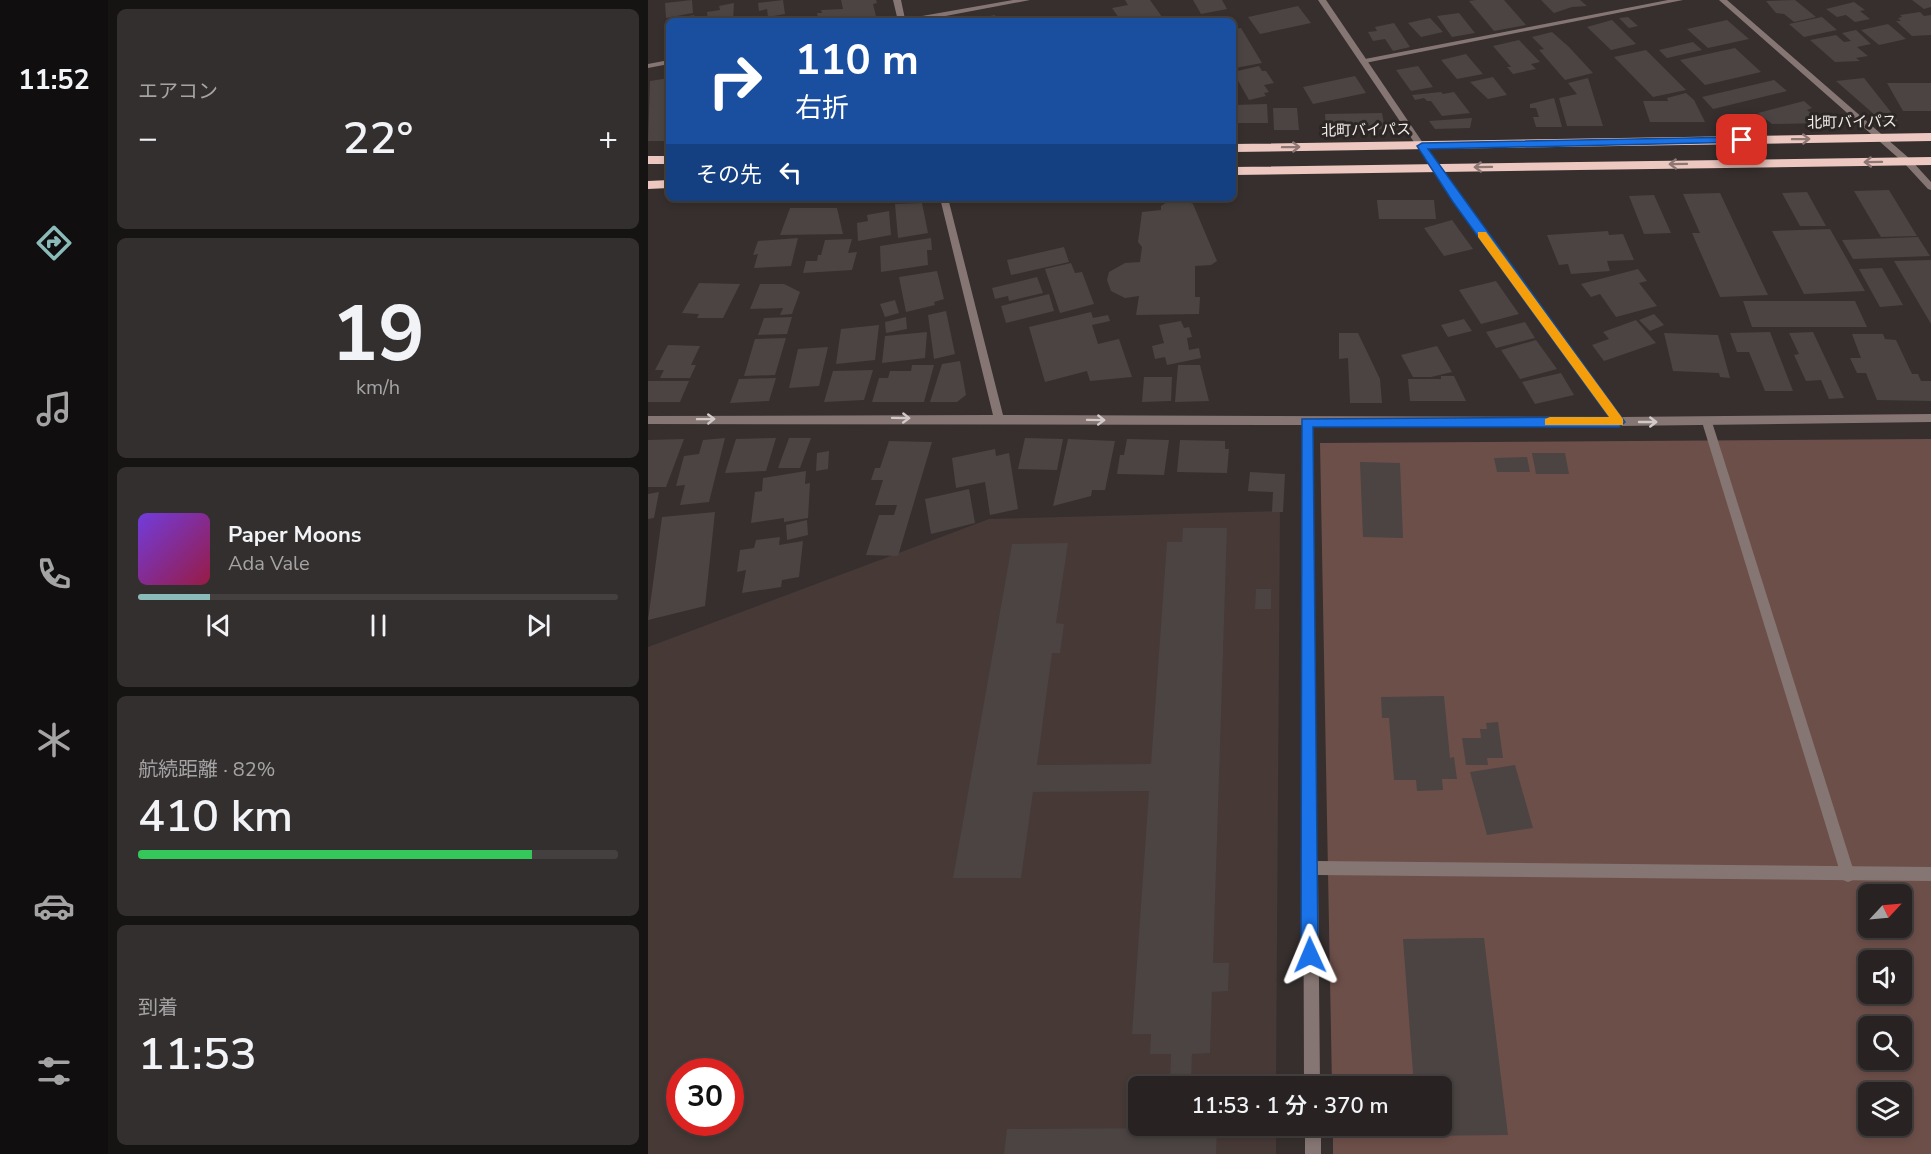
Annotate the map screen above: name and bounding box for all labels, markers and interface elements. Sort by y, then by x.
text: 110 m [795,32,919,89]
icon: right [696,42,774,120]
text: 11:52 [18,62,90,99]
text: エアコン [138,78,218,105]
text: 右折 [795,90,849,127]
text: 22° [343,108,413,169]
street label: 北町バイパス [1807,111,1897,133]
pin [1716,114,1767,165]
text: − [138,116,158,161]
text: + [598,116,618,161]
street label: 北町バイパス [1321,119,1411,141]
icon: arrive [1725,123,1758,156]
one-way arrow [1791,133,1811,145]
one-way arrow [1281,142,1301,153]
icon: left [774,156,807,189]
one-way arrow [1863,156,1883,168]
one-way arrow [1668,159,1688,170]
text: その先 [696,160,762,190]
one-way arrow [1473,161,1493,173]
icon: directions [33,222,75,264]
text: 19 [331,281,425,388]
text: km/h [356,374,400,401]
icon: music [33,388,75,430]
one-way arrow [891,412,911,424]
one-way arrow [696,413,716,425]
one-way arrow [1086,414,1106,426]
one-way arrow [1638,416,1658,428]
text: Paper Moons [228,520,362,550]
text: Ada Vale [228,550,310,577]
icon: phone [33,553,75,595]
icon: previous [202,609,235,642]
icon: pause [362,609,395,642]
icon: next [522,609,555,642]
icon: climate [33,719,75,761]
text: 航続距離 · 82% [138,756,275,783]
text: 410 km [138,786,293,847]
north arrow [1858,884,1912,938]
map controls [1858,884,1912,1136]
icon: car [33,885,75,927]
position arrow [1278,923,1342,987]
button: sound [1858,950,1912,1004]
text: 到着 [138,994,178,1021]
button: search [1858,1016,1912,1070]
text: 11:53 [138,1024,257,1085]
icon: filters [33,1050,75,1092]
speed limit sign: 30 [666,1058,744,1136]
button: layers [1858,1082,1912,1136]
text: 11:53 · 1 分 · 370 m [1191,1091,1389,1121]

